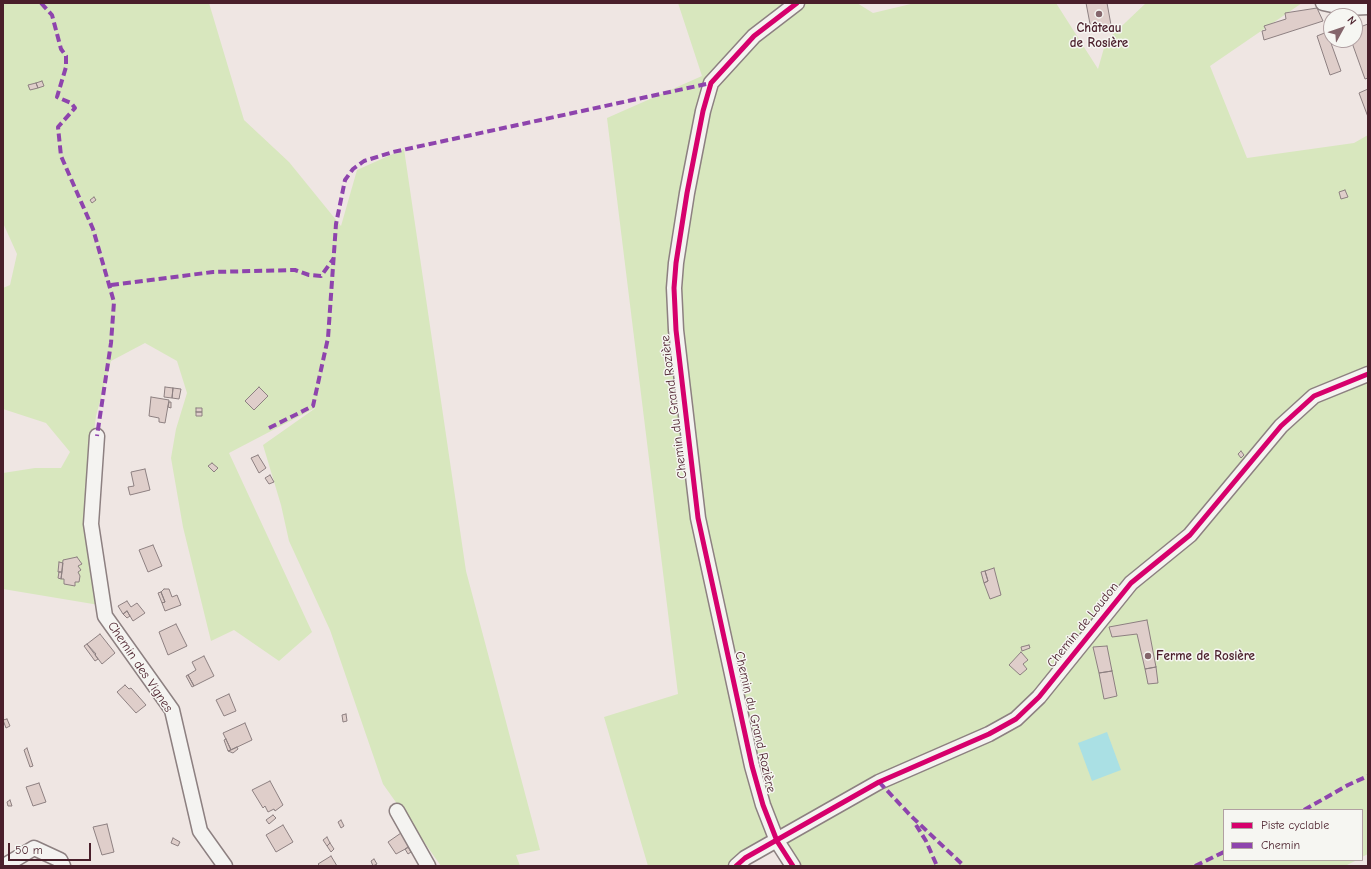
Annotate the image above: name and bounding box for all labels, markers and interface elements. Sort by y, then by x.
north arrow [1323,8,1363,48]
marker: Château de Rosière [1094,9,1104,19]
text: N [1345,14,1359,28]
place label: Château de Rosière [1070,20,1128,51]
street label: Chemin du Grand Rozière [657,334,691,480]
street label: Chemin de Loudon [1044,579,1122,671]
street label: Chemin des Vignes [104,619,176,715]
place label: Ferme de Rosière [1156,648,1255,664]
street label: Chemin du Grand Rozière [731,650,779,794]
marker: Ferme de Rosière [1143,651,1153,661]
legend [1223,809,1363,861]
text: Piste cyclable [1261,818,1329,832]
scale bar [10,835,93,861]
text: Chemin [1261,838,1300,852]
text: 50 m [15,843,43,857]

